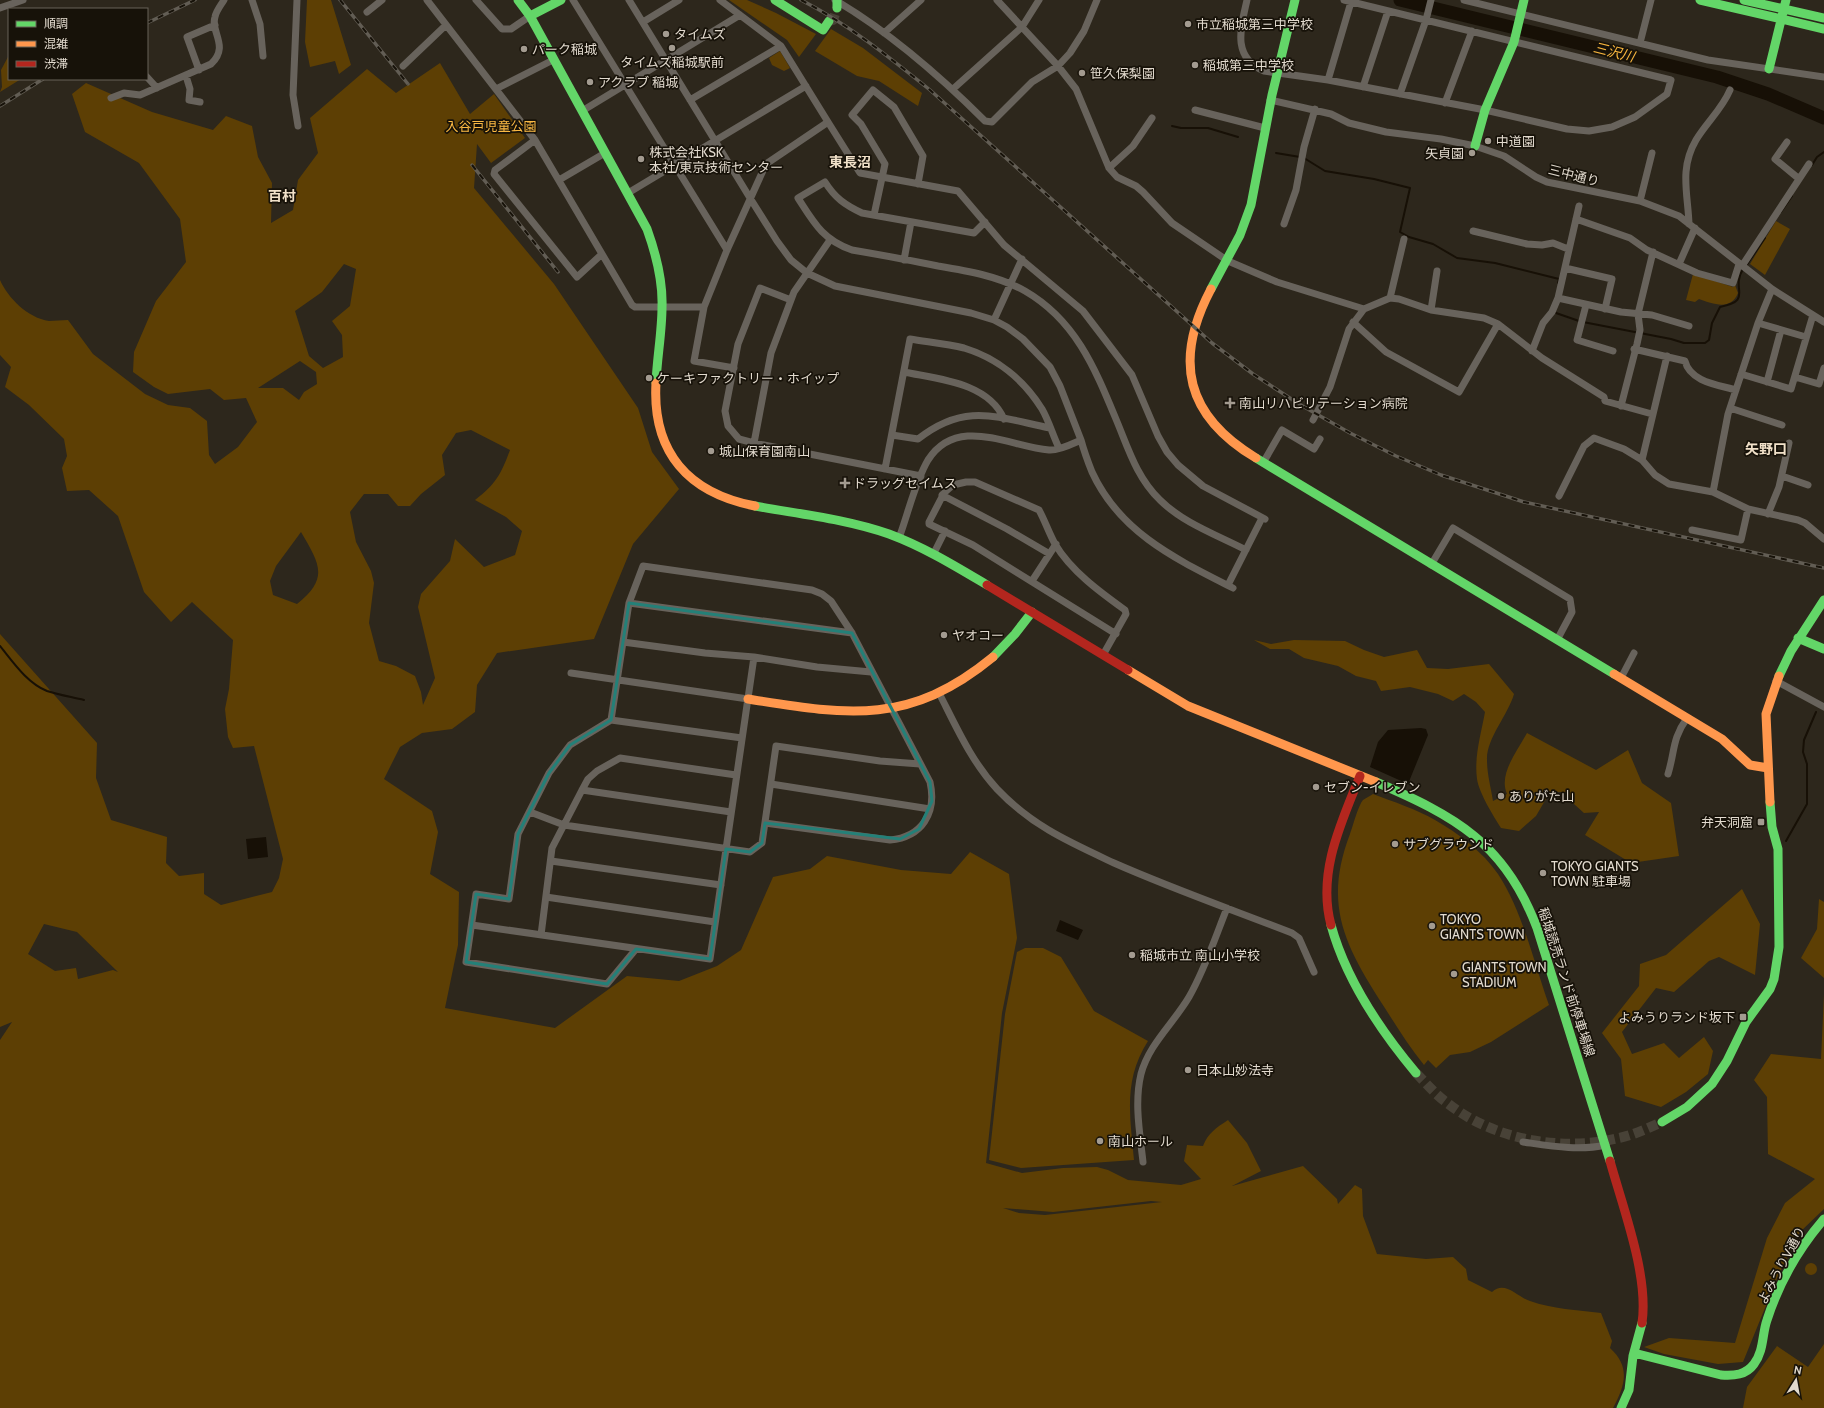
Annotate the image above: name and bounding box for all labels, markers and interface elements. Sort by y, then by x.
legend [8,8,148,80]
text: 順調 [44,16,68,31]
place label: 市立稲城第三中学校 [1196,16,1313,32]
marker: 市立稲城第三中学校 [1183,19,1193,29]
place label: タイムズ [674,26,726,42]
marker: タイムズ [661,29,671,39]
text: 混雑 [44,36,68,51]
water label: 三沢川 [1591,38,1638,66]
place label: パーク稲城 [532,41,597,57]
marker: タイムズ稲城駅前 [667,43,677,53]
marker: パーク稲城 [519,44,529,54]
place label: タイムズ稲城駅前 [620,54,724,70]
text: 渋滞 [44,56,68,71]
place label: 稲城第三中学校 [1203,57,1294,73]
marker: 稲城第三中学校 [1190,60,1200,70]
place label: 笹久保梨園 [1090,65,1155,81]
marker: 笹久保梨園 [1077,68,1087,78]
place label: アクラブ 稲城 [598,74,678,90]
marker: アクラブ 稲城 [585,77,595,87]
park label: 入谷戸児童公園 [445,118,537,134]
place label: 中道園 [1496,133,1535,149]
marker: 中道園 [1483,136,1493,146]
place label: 株式会社KSK 本社/東京技術センター [649,144,783,175]
place label: 矢貞園 [1425,145,1464,161]
marker: 矢貞園 [1467,148,1477,158]
district label: 東長沼 [829,153,871,171]
marker: 株式会社KSK 本社/東京技術センター [636,154,646,164]
street label: 三中通り [1547,161,1601,189]
district label: 百村 [268,187,296,205]
place label: ケーキファクトリー・ホイップ [657,370,839,386]
marker: ケーキファクトリー・ホイップ [644,373,654,383]
place label: 南山リハビリテーション病院 [1239,395,1408,411]
marker: 南山リハビリテーション病院 [1224,397,1236,409]
district label: 矢野口 [1745,440,1787,458]
place label: 城山保育園南山 [719,443,810,459]
marker: 城山保育園南山 [706,446,716,456]
place label: ドラッグセイムス [853,475,957,491]
marker: ドラッグセイムス [840,478,850,488]
place label: ヤオコー [952,627,1004,643]
marker: ヤオコー [939,630,949,640]
place label: セブン-イレブン [1324,779,1421,795]
marker: セブン-イレブン [1311,782,1321,792]
place label: ありがた山 [1509,788,1574,804]
marker: ありがた山 [1496,791,1506,801]
place label: 弁天洞窟 [1701,814,1753,830]
marker: 弁天洞窟 [1756,817,1766,827]
place label: サブグラウンド [1403,836,1494,852]
marker: サブグラウンド [1390,839,1400,849]
place label: TOKYO GIANTS TOWN 駐車場 [1551,858,1639,889]
marker: TOKYO GIANTS TOWN 駐車場 [1538,868,1548,878]
street label: 稲城読売ランド前停車場線 [1535,905,1599,1059]
place label: TOKYO GIANTS TOWN [1440,911,1525,942]
marker: TOKYO GIANTS TOWN [1427,921,1437,931]
place label: 稲城市立 南山小学校 [1140,947,1260,963]
marker: 稲城市立 南山小学校 [1127,950,1137,960]
place label: GIANTS TOWN STADIUM [1462,959,1547,990]
marker: GIANTS TOWN STADIUM [1449,969,1459,979]
place label: よみうりランド坂下 [1618,1009,1735,1025]
marker: よみうりランド坂下 [1738,1012,1748,1022]
place label: 日本山妙法寺 [1196,1062,1274,1078]
marker: 日本山妙法寺 [1183,1065,1193,1075]
place label: 南山ホール [1108,1133,1173,1149]
marker: 南山ホール [1095,1136,1105,1146]
street label: よみうりV通り [1754,1223,1808,1307]
north arrow [1776,1360,1816,1400]
text: N [1793,1363,1803,1378]

